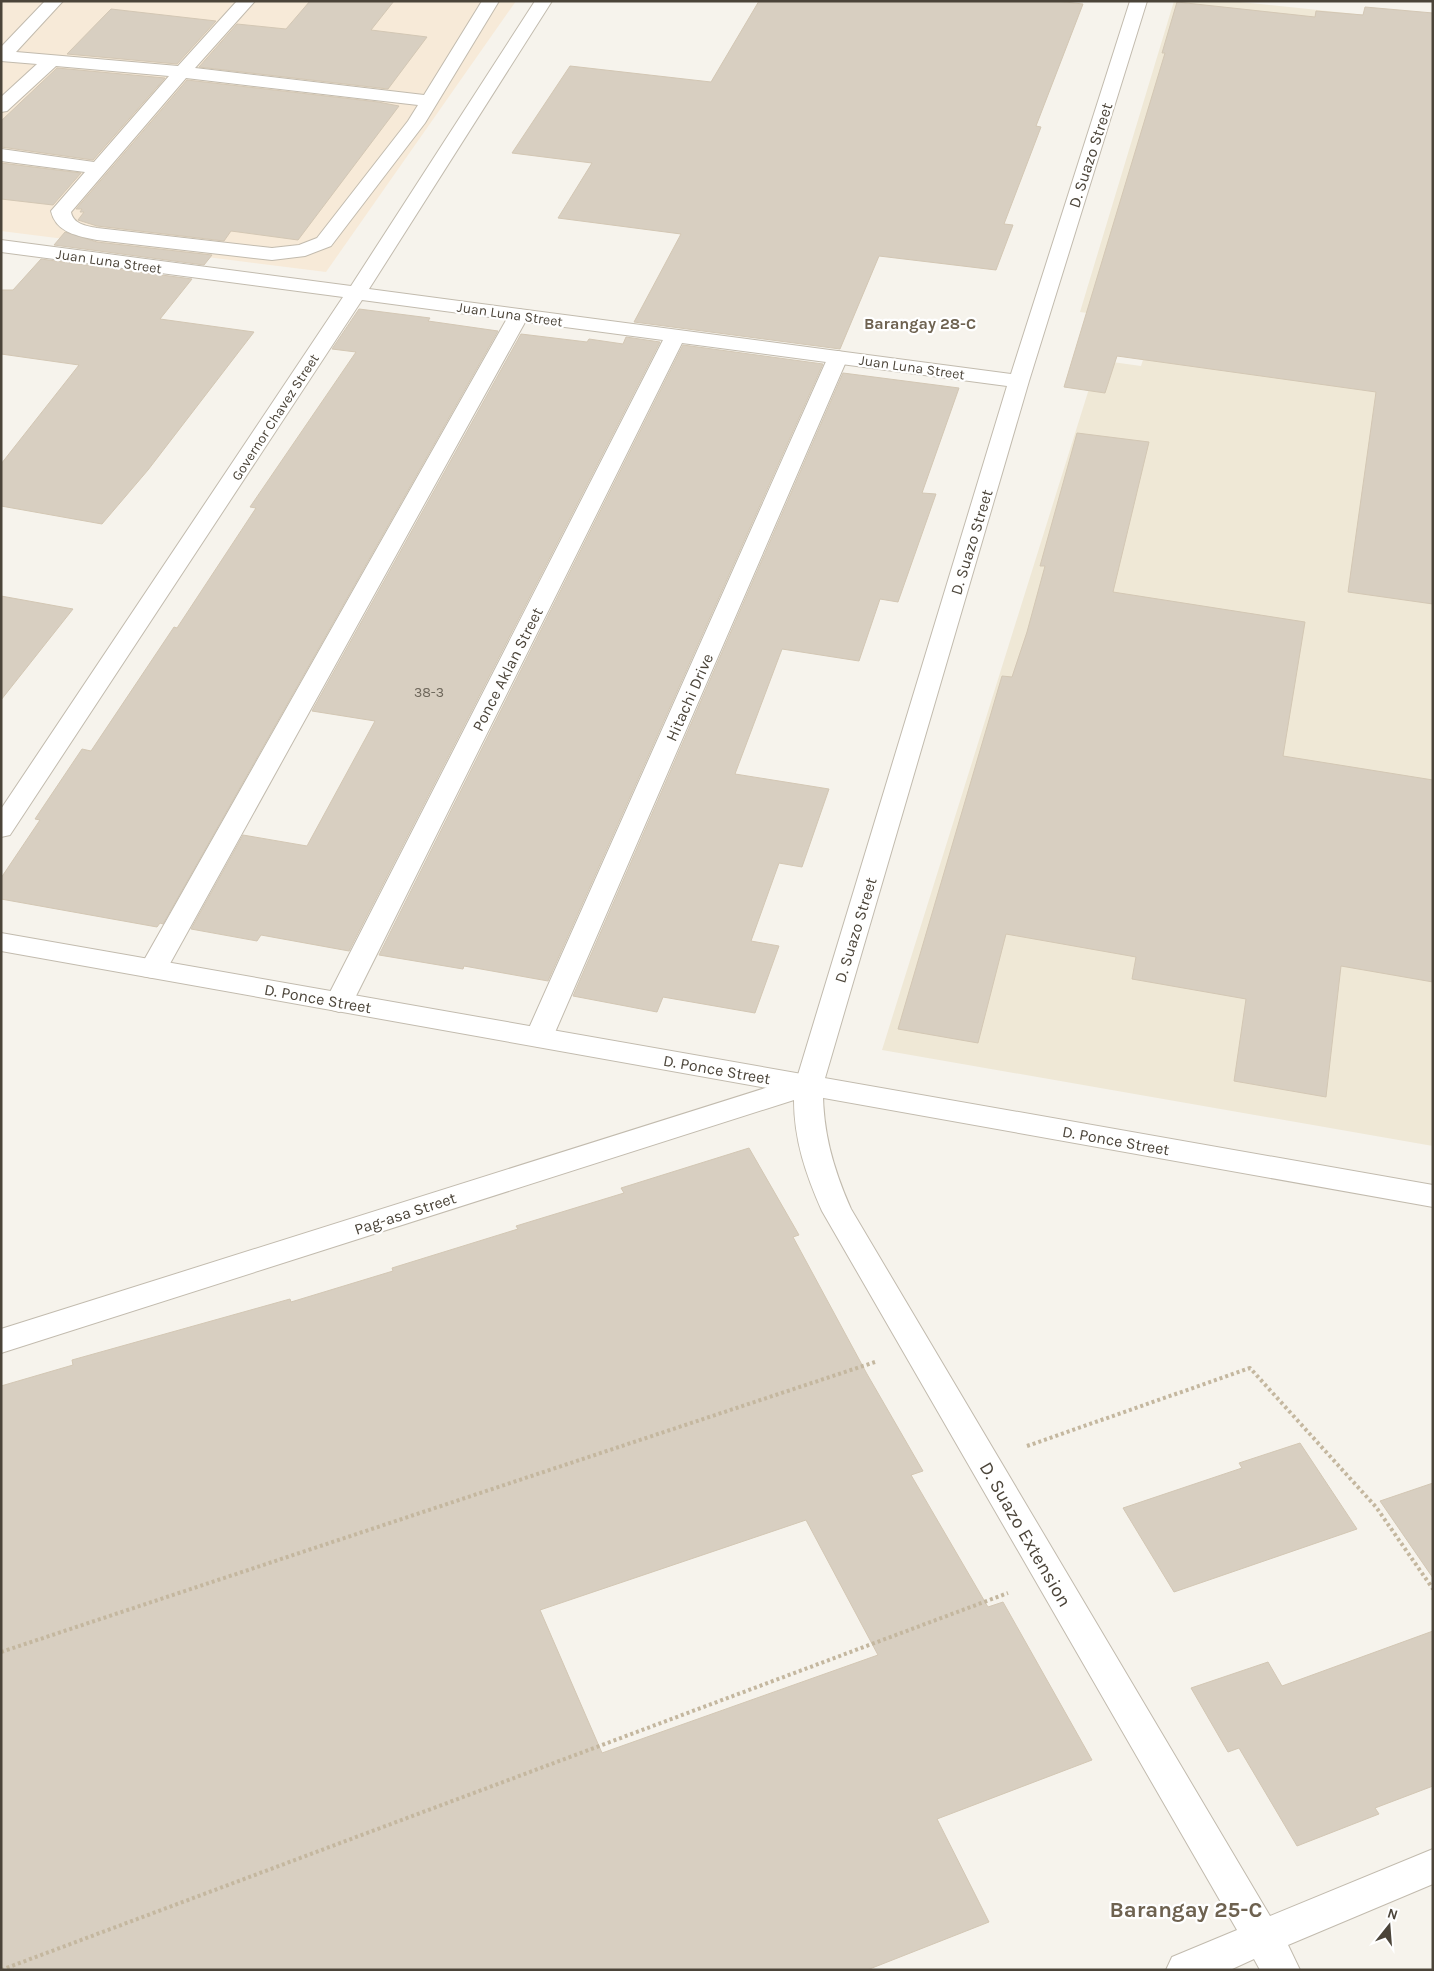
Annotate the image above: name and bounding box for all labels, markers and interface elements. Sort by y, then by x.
street label: D. Suazo Street [1065,100,1116,210]
street label: Juan Luna Street [55,246,163,277]
street label: Juan Luna Street [456,299,564,330]
district label: Barangay 28-C [864,314,976,333]
street label: Governor Chavez Street [228,351,323,484]
street label: Juan Luna Street [858,352,966,383]
street label: D. Suazo Street [946,487,997,597]
street label: Ponce Aklan Street [468,604,547,734]
street label: Hitachi Drive [662,650,717,744]
house number: 38-3 [414,684,444,701]
street label: D. Suazo Street [830,875,881,985]
street label: D. Ponce Street [263,980,373,1017]
street label: D. Ponce Street [662,1051,772,1088]
street label: D. Ponce Street [1061,1122,1171,1159]
street label: Pag-asa Street [352,1188,459,1239]
street label: D. Suazo Extension [975,1458,1076,1611]
district label: Barangay 25-C [1110,1897,1262,1923]
north arrow [1364,1901,1414,1951]
text: N [1385,1904,1400,1924]

